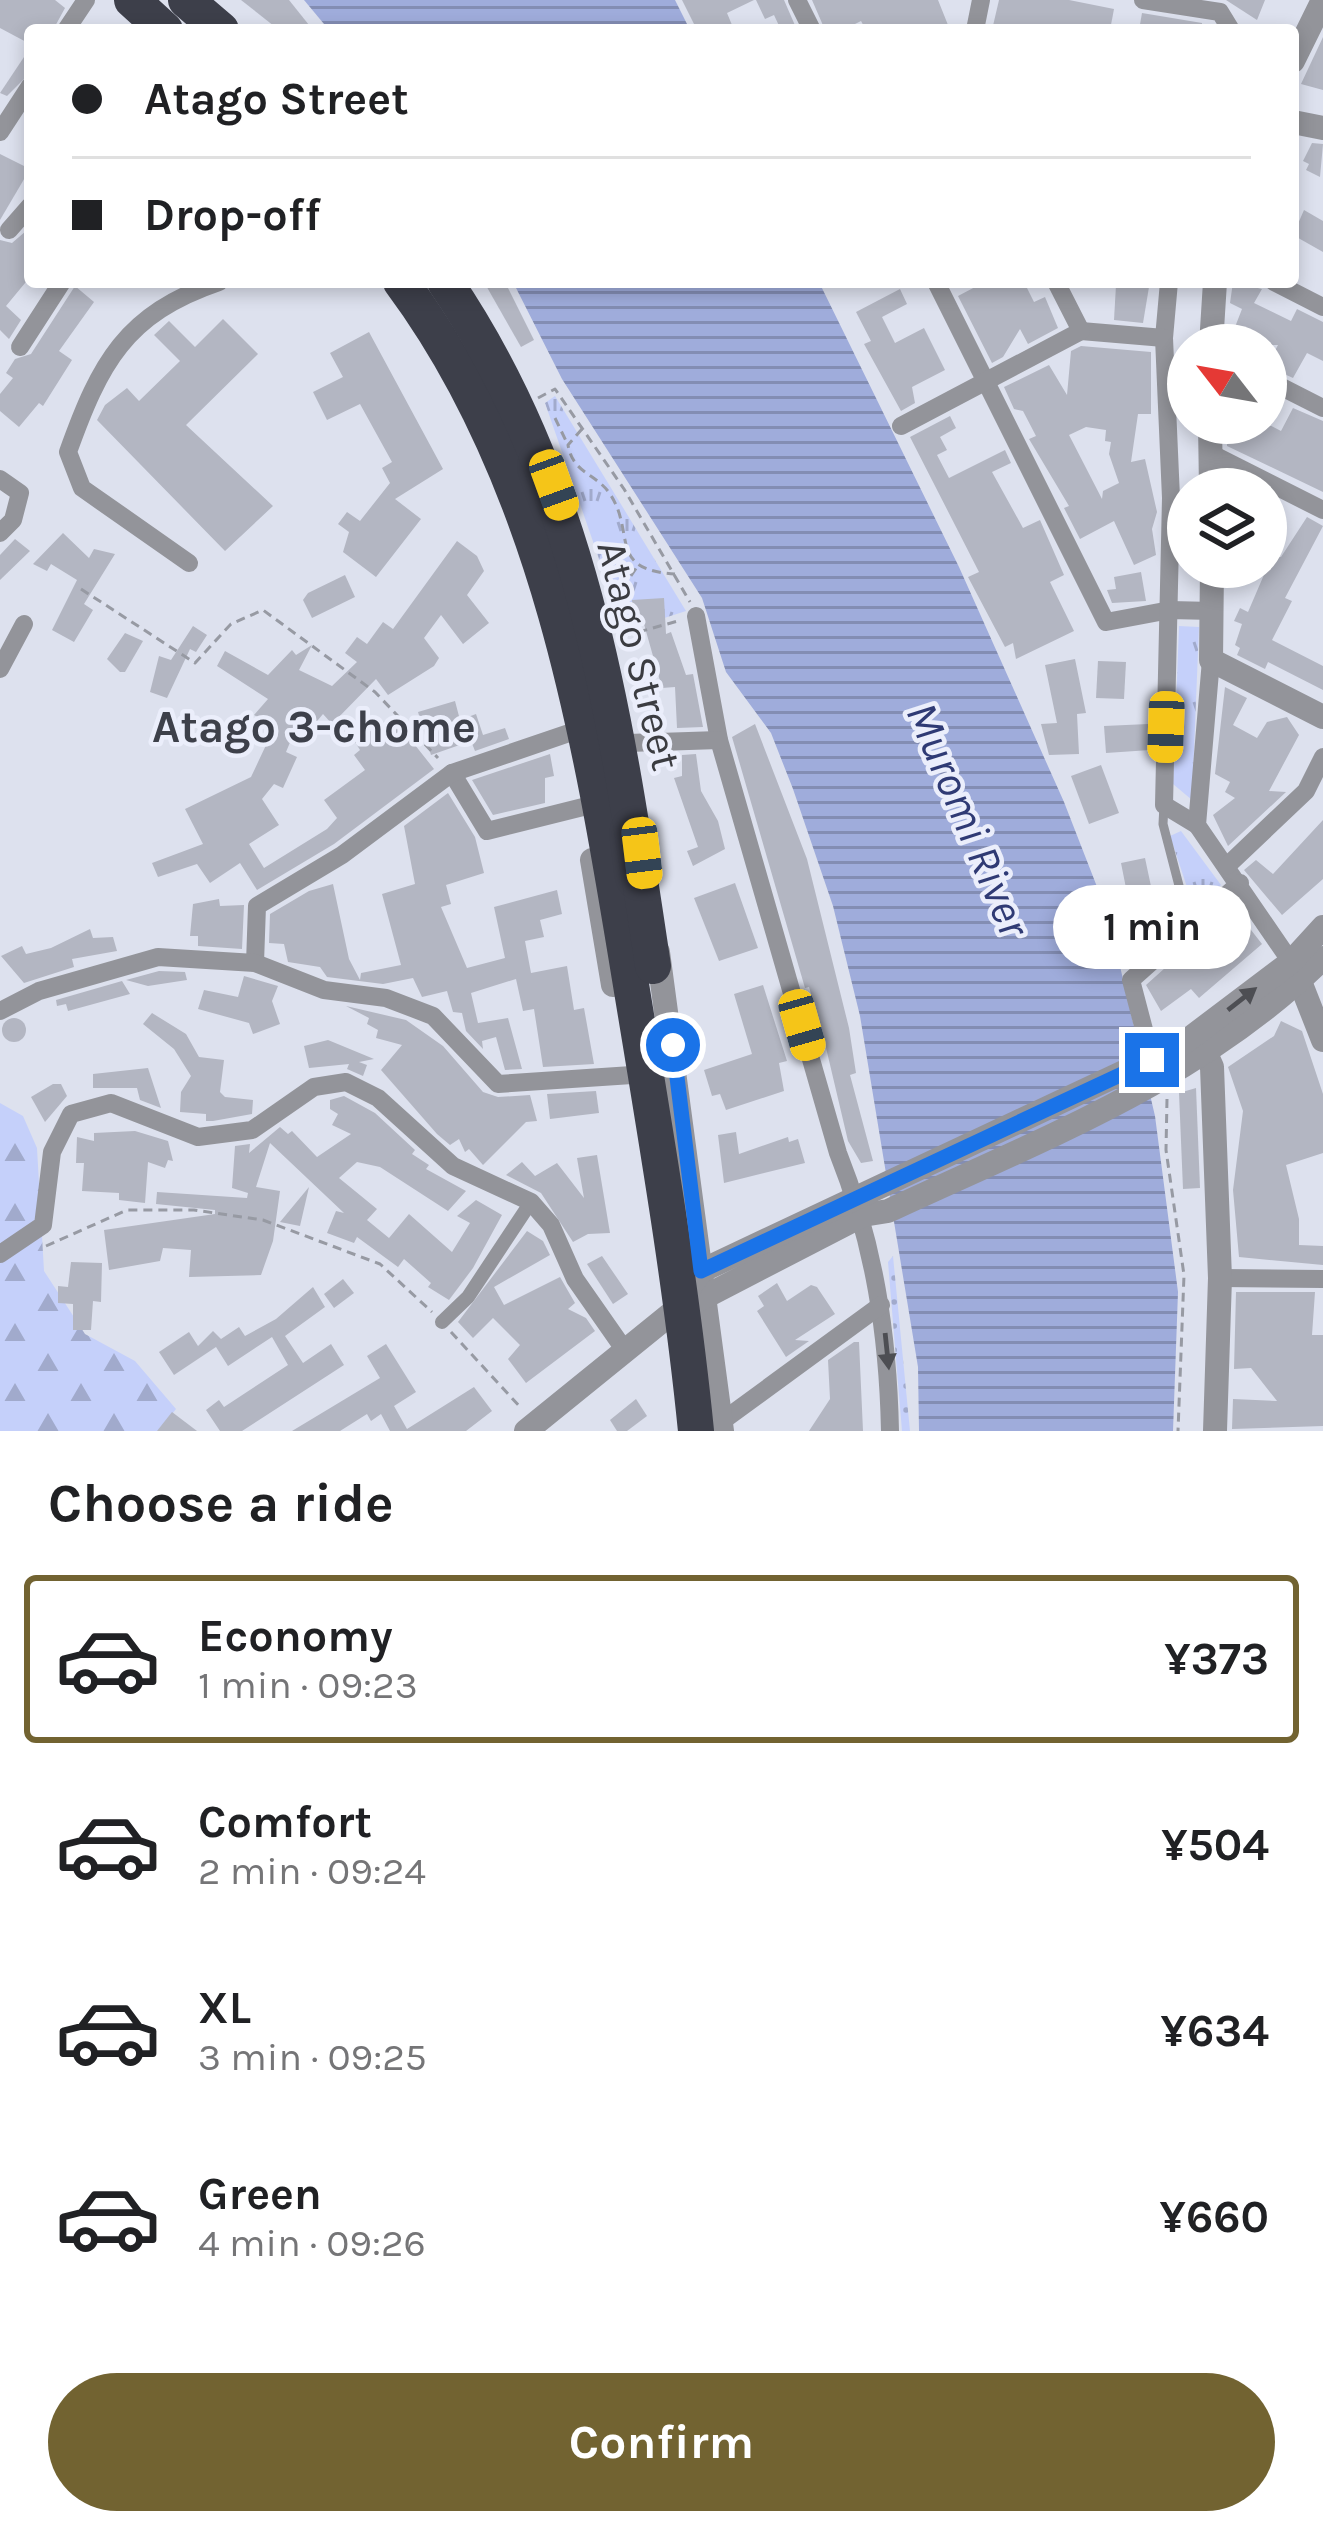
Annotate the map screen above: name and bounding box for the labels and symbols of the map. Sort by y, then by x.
north arrow [1167,324,1287,444]
car [525,445,583,525]
street label: Atago Street [586,535,692,775]
car [1147,690,1185,764]
water label: Muromi River [895,694,1041,946]
district label: Atago 3-chome [152,701,476,754]
car [620,815,664,891]
callout: 1 min [1053,886,1251,970]
car [775,985,829,1065]
one-way arrow [1226,987,1258,1012]
route start [646,1018,700,1072]
route end [1125,1033,1179,1087]
one-way arrow [878,1333,897,1371]

